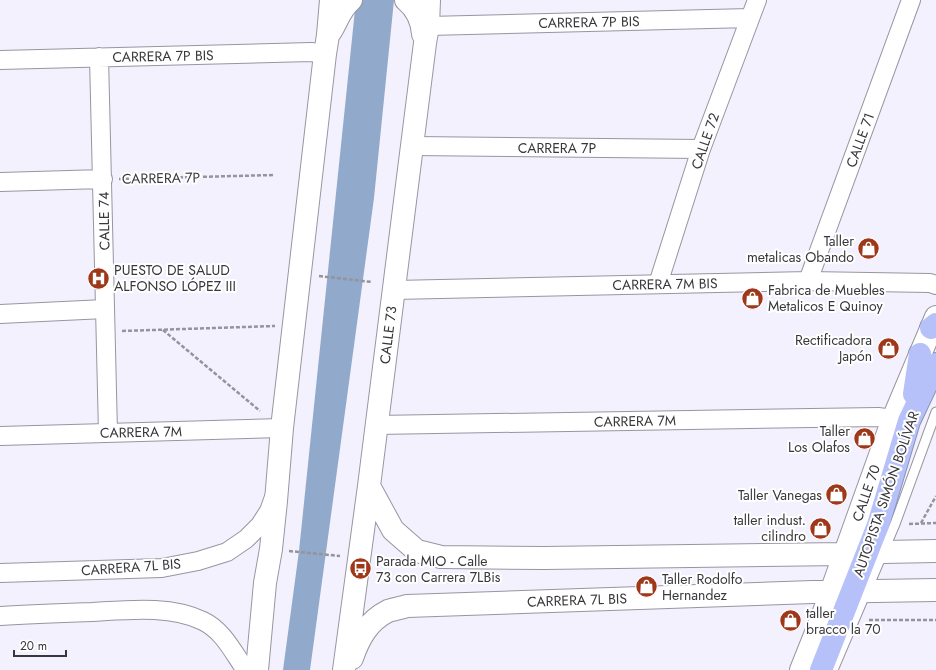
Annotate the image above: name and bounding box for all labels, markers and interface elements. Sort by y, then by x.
street label: CARRERA 7P BIS [538,11,640,33]
street label: CARRERA 7P BIS [112,45,214,67]
street label: CALLE 72 [686,110,724,172]
street label: CALLE 71 [841,110,879,170]
street label: CARRERA 7P [518,138,596,158]
street label: CARRERA 7P [122,167,201,189]
street label: CALLE 74 [93,192,115,250]
place label: Taller metalicas Obando [747,231,854,267]
shop icon: Taller metalicas Obando [856,236,882,262]
place label: PUESTO DE SALUD ALFONSO LÓPEZ III [114,260,236,296]
hospital icon: PUESTO DE SALUD ALFONSO LÓPEZ III [86,265,112,291]
street label: CARRERA 7M BIS [612,273,718,295]
place label: Fabrica de Muebles Metalicos E Quinoy [768,280,885,316]
shop icon: Fabrica de Muebles Metalicos E Quinoy [740,285,766,311]
street label: CALLE 73 [375,305,402,365]
place label: Rectificadora Japón [795,330,872,366]
shop icon: Rectificadora Japón [875,335,901,361]
street label: AUTOPISTA SIMÓN BOLÍVAR [848,408,924,580]
street label: CARRERA 7M [594,410,676,432]
street label: CARRERA 7M [100,421,182,443]
place label: Taller Los Olafos [788,421,850,457]
shop icon: Taller Los Olafos [852,426,878,452]
street label: CALLE 70 [847,462,885,524]
shop icon: Taller Vanegas [824,482,850,508]
place label: Taller Vanegas [738,485,822,505]
place label: taller indust. cilindro [734,510,806,546]
shop icon: taller indust. cilindro [808,515,834,541]
place label: Parada MIO - Calle 73 con Carrera 7LBis [376,551,501,587]
street label: CARRERA 7L BIS [80,554,182,580]
bus stop icon: Parada MIO - Calle 73 con Carrera 7LBis [348,556,374,582]
place label: Taller Rodolfo Hernandez [662,569,743,605]
shop icon: Taller Rodolfo Hernandez [634,574,660,600]
street label: CARRERA 7L BIS [527,588,628,612]
place label: taller bracco la 70 [806,603,881,639]
shop icon: taller bracco la 70 [778,608,804,634]
scale bar [14,632,66,658]
text: 20 m [20,637,47,655]

